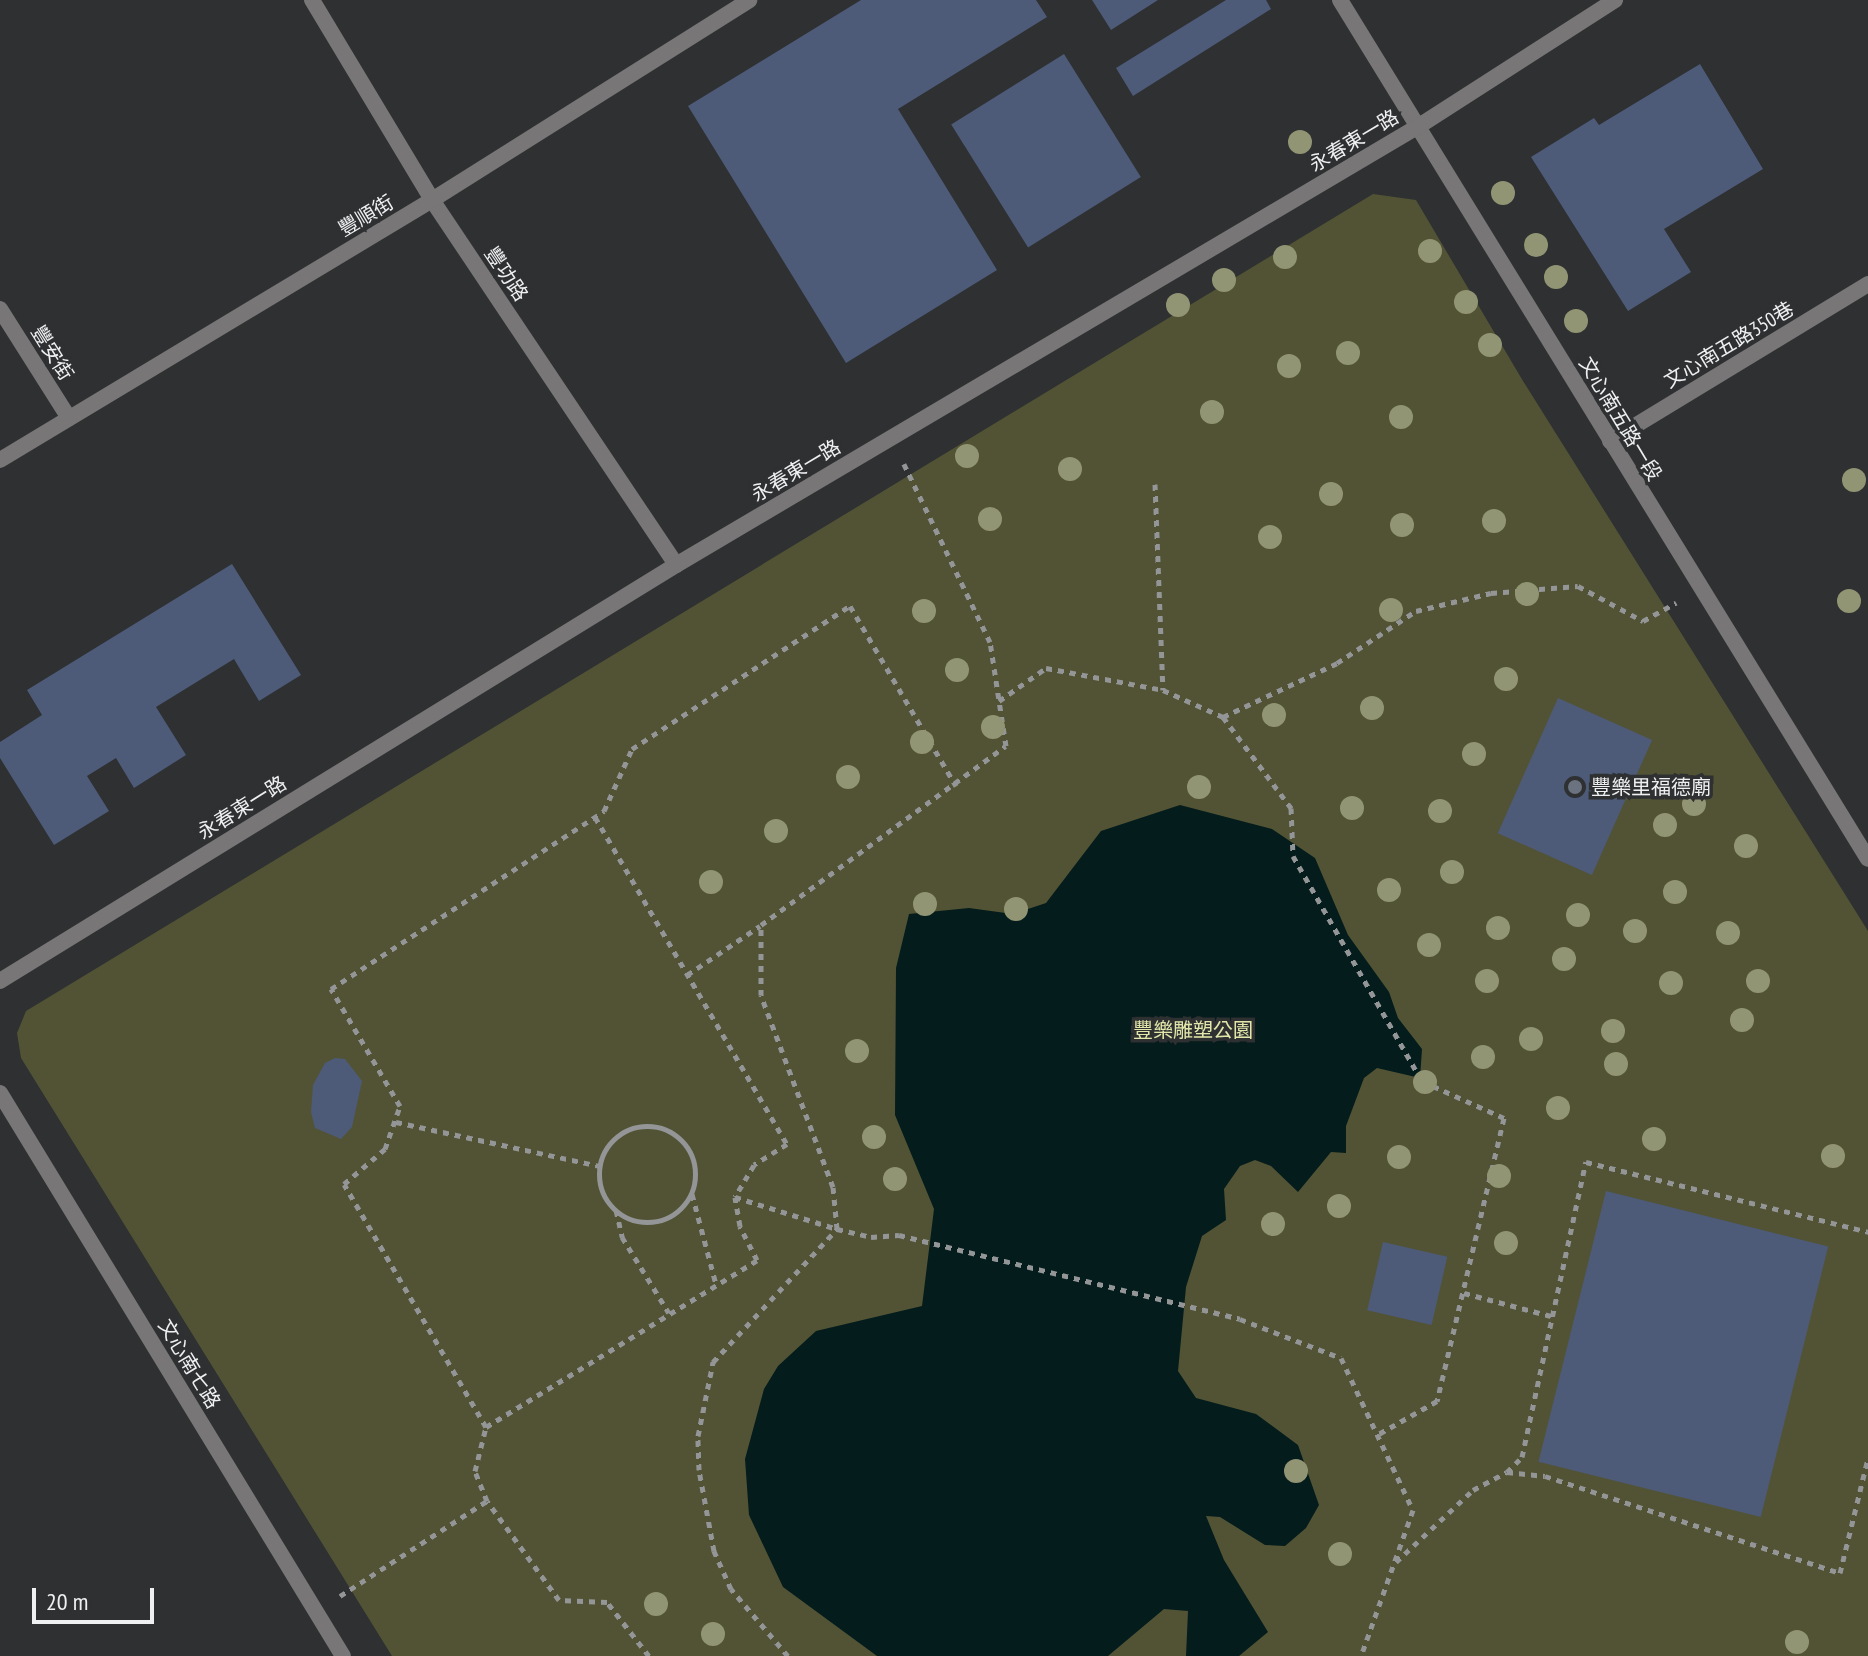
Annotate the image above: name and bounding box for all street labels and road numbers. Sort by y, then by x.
street label: 永春東一路 [1305,105,1403,177]
street label: 豐順街 [334,190,398,242]
street label: 豐功路 [479,242,533,306]
street label: 文心南五路350巷 [1660,297,1798,393]
street label: 豐安街 [26,321,78,385]
street label: 文心南五路一段 [1574,353,1666,485]
street label: 永春東一路 [747,435,845,507]
street label: 永春東一路 [193,771,291,845]
street label: 文心南七路 [153,1315,225,1413]

